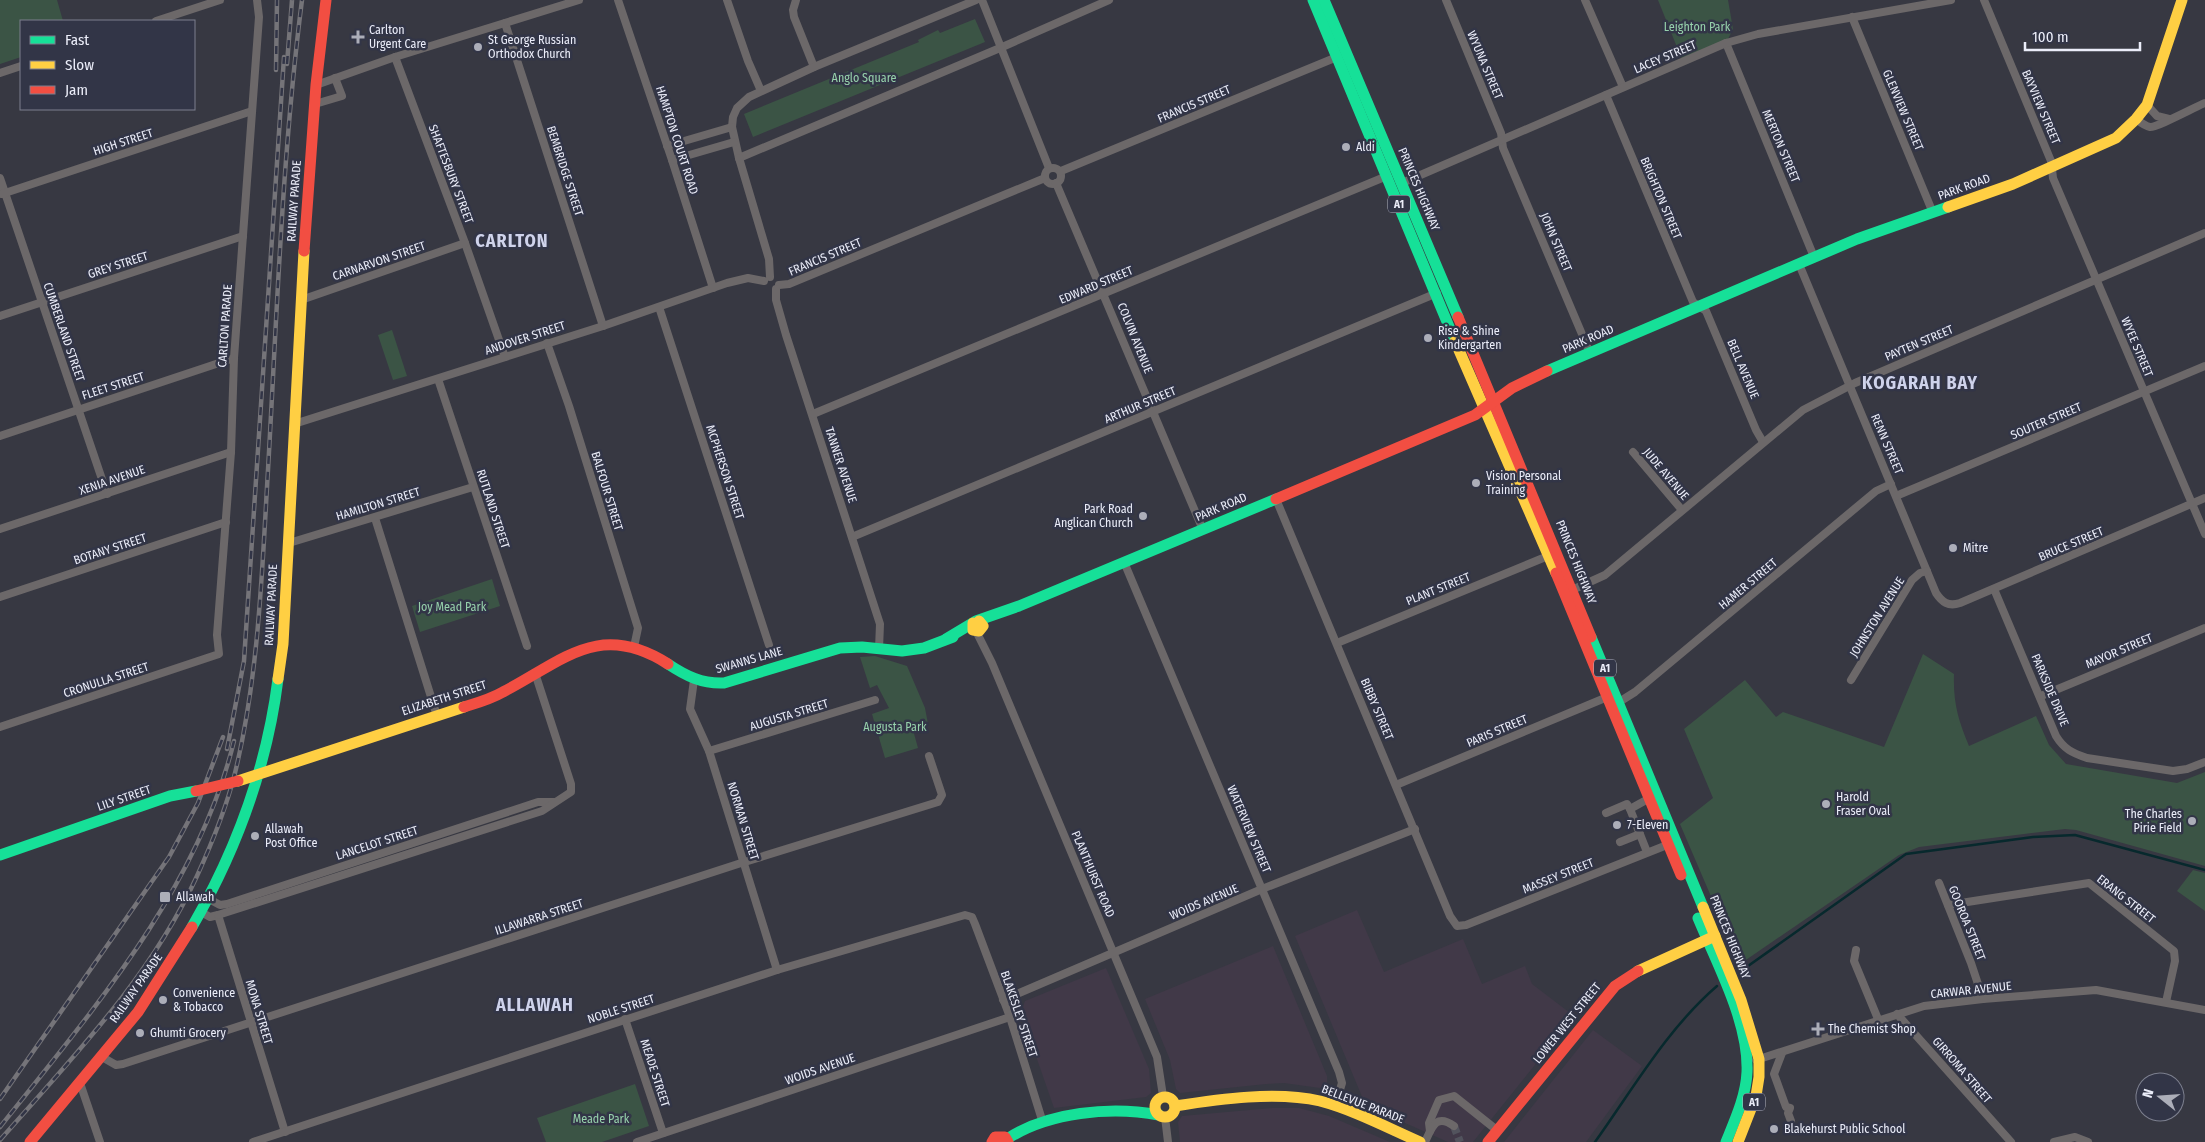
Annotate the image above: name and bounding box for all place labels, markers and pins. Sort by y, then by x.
place label: Carlton Urgent Care [369,23,426,51]
marker: Carlton Urgent Care [351,30,365,44]
place label: St George Russian Orthodox Church [488,33,576,61]
marker: St George Russian Orthodox Church [472,41,484,53]
place label: Aldi [1356,140,1375,154]
marker: Aldi [1340,141,1352,153]
place label: Rise & Shine Kindergarten [1438,324,1502,352]
marker: Rise & Shine Kindergarten [1422,332,1434,344]
place label: Vision Personal Training [1486,469,1561,497]
marker: Vision Personal Training [1470,477,1482,489]
place label: Park Road Anglican Church [1055,502,1133,530]
marker: Park Road Anglican Church [1137,510,1149,522]
place label: Mitre [1963,541,1988,555]
marker: Mitre [1947,542,1959,554]
place label: Harold Fraser Oval [1836,790,1890,818]
marker: Harold Fraser Oval [1820,798,1832,810]
place label: The Charles Pirie Field [2125,807,2182,835]
marker: The Charles Pirie Field [2186,815,2198,827]
place label: 7-Eleven [1627,818,1668,832]
marker: 7-Eleven [1611,819,1623,831]
place label: Allawah Post Office [265,822,317,850]
marker: Allawah Post Office [249,830,261,842]
marker: Allawah [158,890,172,904]
place label: Allawah [176,890,214,904]
place label: Convenience & Tobacco [173,986,235,1014]
marker: Convenience & Tobacco [157,994,169,1006]
place label: The Chemist Shop [1828,1022,1916,1036]
marker: The Chemist Shop [1812,1023,1824,1035]
place label: Ghumti Grocery [150,1026,227,1040]
marker: Ghumti Grocery [134,1027,146,1039]
place label: Blakehurst Public School [1784,1122,1905,1136]
marker: Blakehurst Public School [1768,1123,1780,1135]

